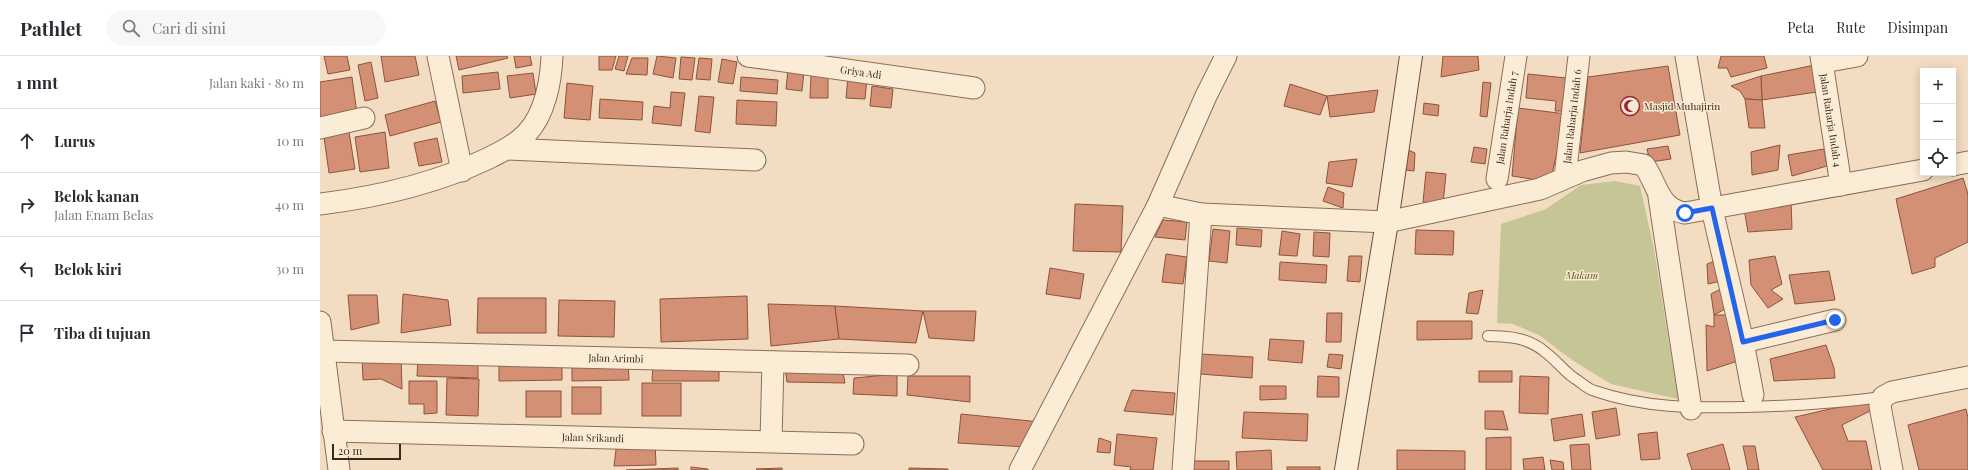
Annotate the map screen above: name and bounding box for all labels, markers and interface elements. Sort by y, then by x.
search box [106,10,386,46]
text: Pathlet [20,15,82,41]
icon: search [120,17,142,39]
text: Cari di sini [152,18,226,38]
text: Peta [1787,18,1814,37]
text: Rute [1836,18,1866,37]
text: Disimpan [1888,18,1948,37]
street label: Griya Adi [839,62,882,82]
street label: Jalan Raharja Indah 6 [1559,68,1584,165]
map controls [1920,68,1956,176]
button: + [1920,68,1956,104]
street label: Jalan Raharja Indah 7 [1492,70,1521,166]
text: 1 mnt [16,71,58,93]
street label: Jalan Raharja Indah 4 [1817,71,1845,168]
text: Jalan kaki · 80 m [209,74,304,91]
mosque icon: Masjid Muhajirin [1619,95,1641,117]
place label: Masjid Muhajirin [1644,99,1720,113]
button: − [1920,104,1956,140]
icon: ahead [16,130,38,152]
text: Lurus [54,131,95,151]
text: 10 m [277,132,304,149]
button: locate [1920,140,1956,176]
text: Belok kanan [54,186,139,206]
icon: right [16,194,38,216]
text: 40 m [275,196,304,213]
route start [1676,204,1694,222]
text: Jalan Enam Belas [54,206,153,223]
icon: left [16,258,38,280]
text: Belok kiri [54,259,122,279]
text: 30 m [276,260,304,277]
park label: Makam [1565,268,1598,282]
route end [1826,311,1844,329]
icon: arrive [16,322,38,344]
text: Tiba di tujuan [54,323,151,343]
street label: Jalan Arimbi [587,350,644,366]
street label: Jalan Srikandi [561,430,624,445]
scale bar [332,442,401,461]
text: 20 m [338,443,362,458]

